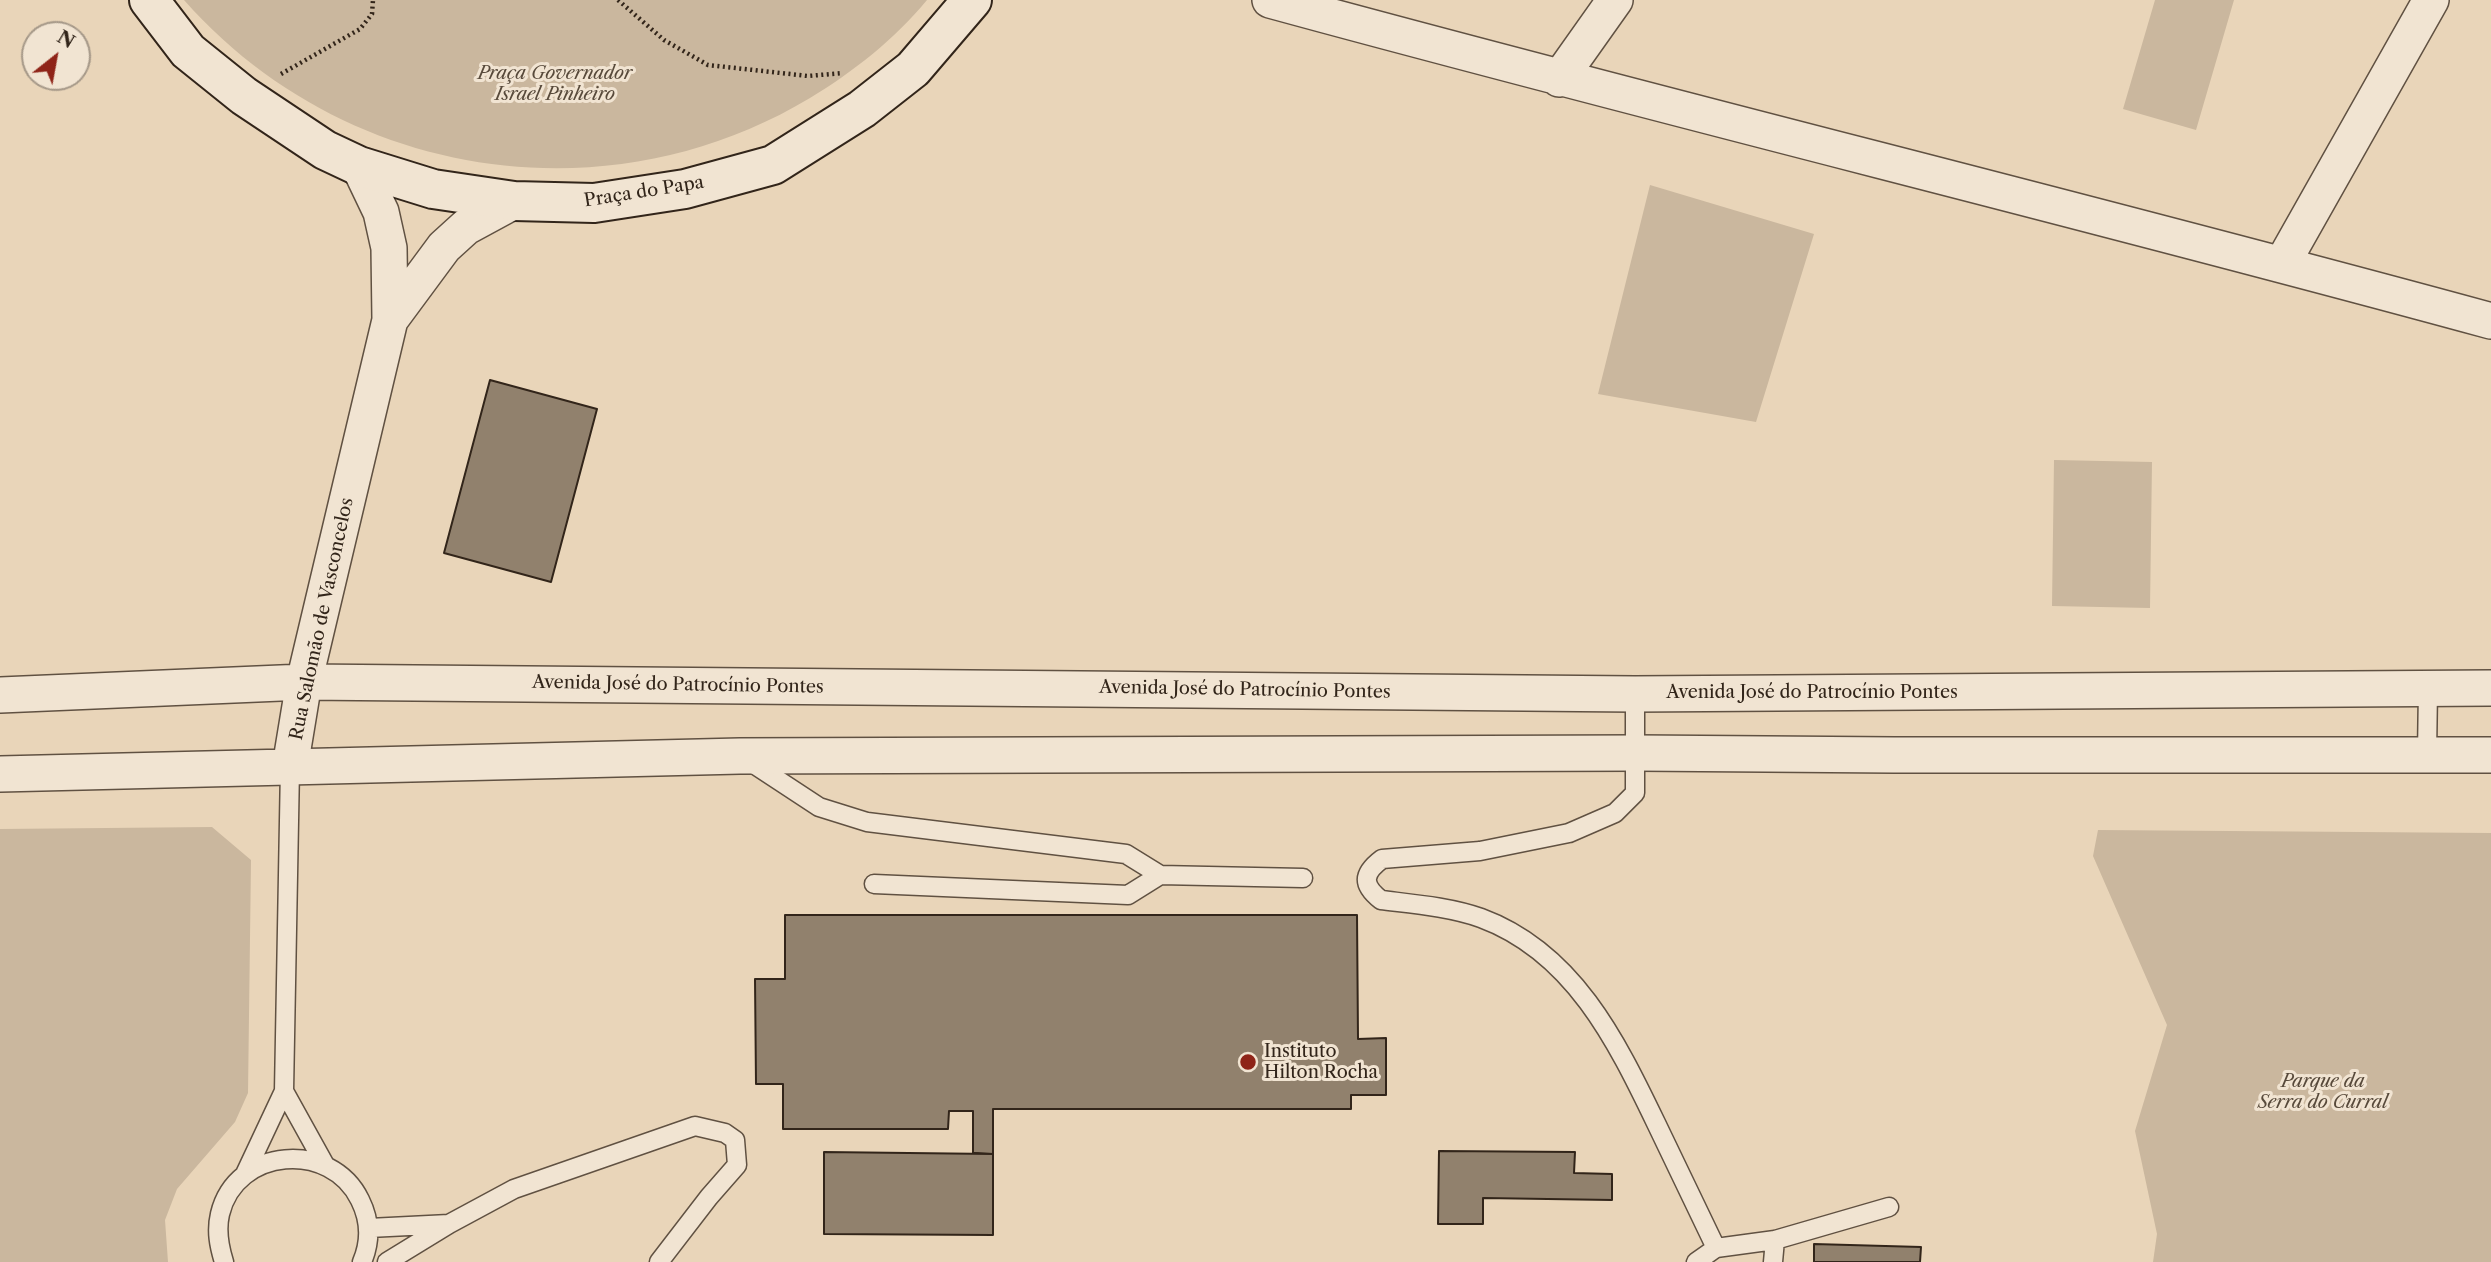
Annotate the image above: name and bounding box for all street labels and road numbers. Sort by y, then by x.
street label: Praça do Papa [582,172,706,212]
street label: Rua Salomão de Vasconcelos [286,496,358,742]
street label: Avenida José do Patrocínio Pontes [532,672,824,698]
street label: Avenida José do Patrocínio Pontes [1099,677,1391,703]
street label: Avenida José do Patrocínio Pontes [1666,682,1958,704]

